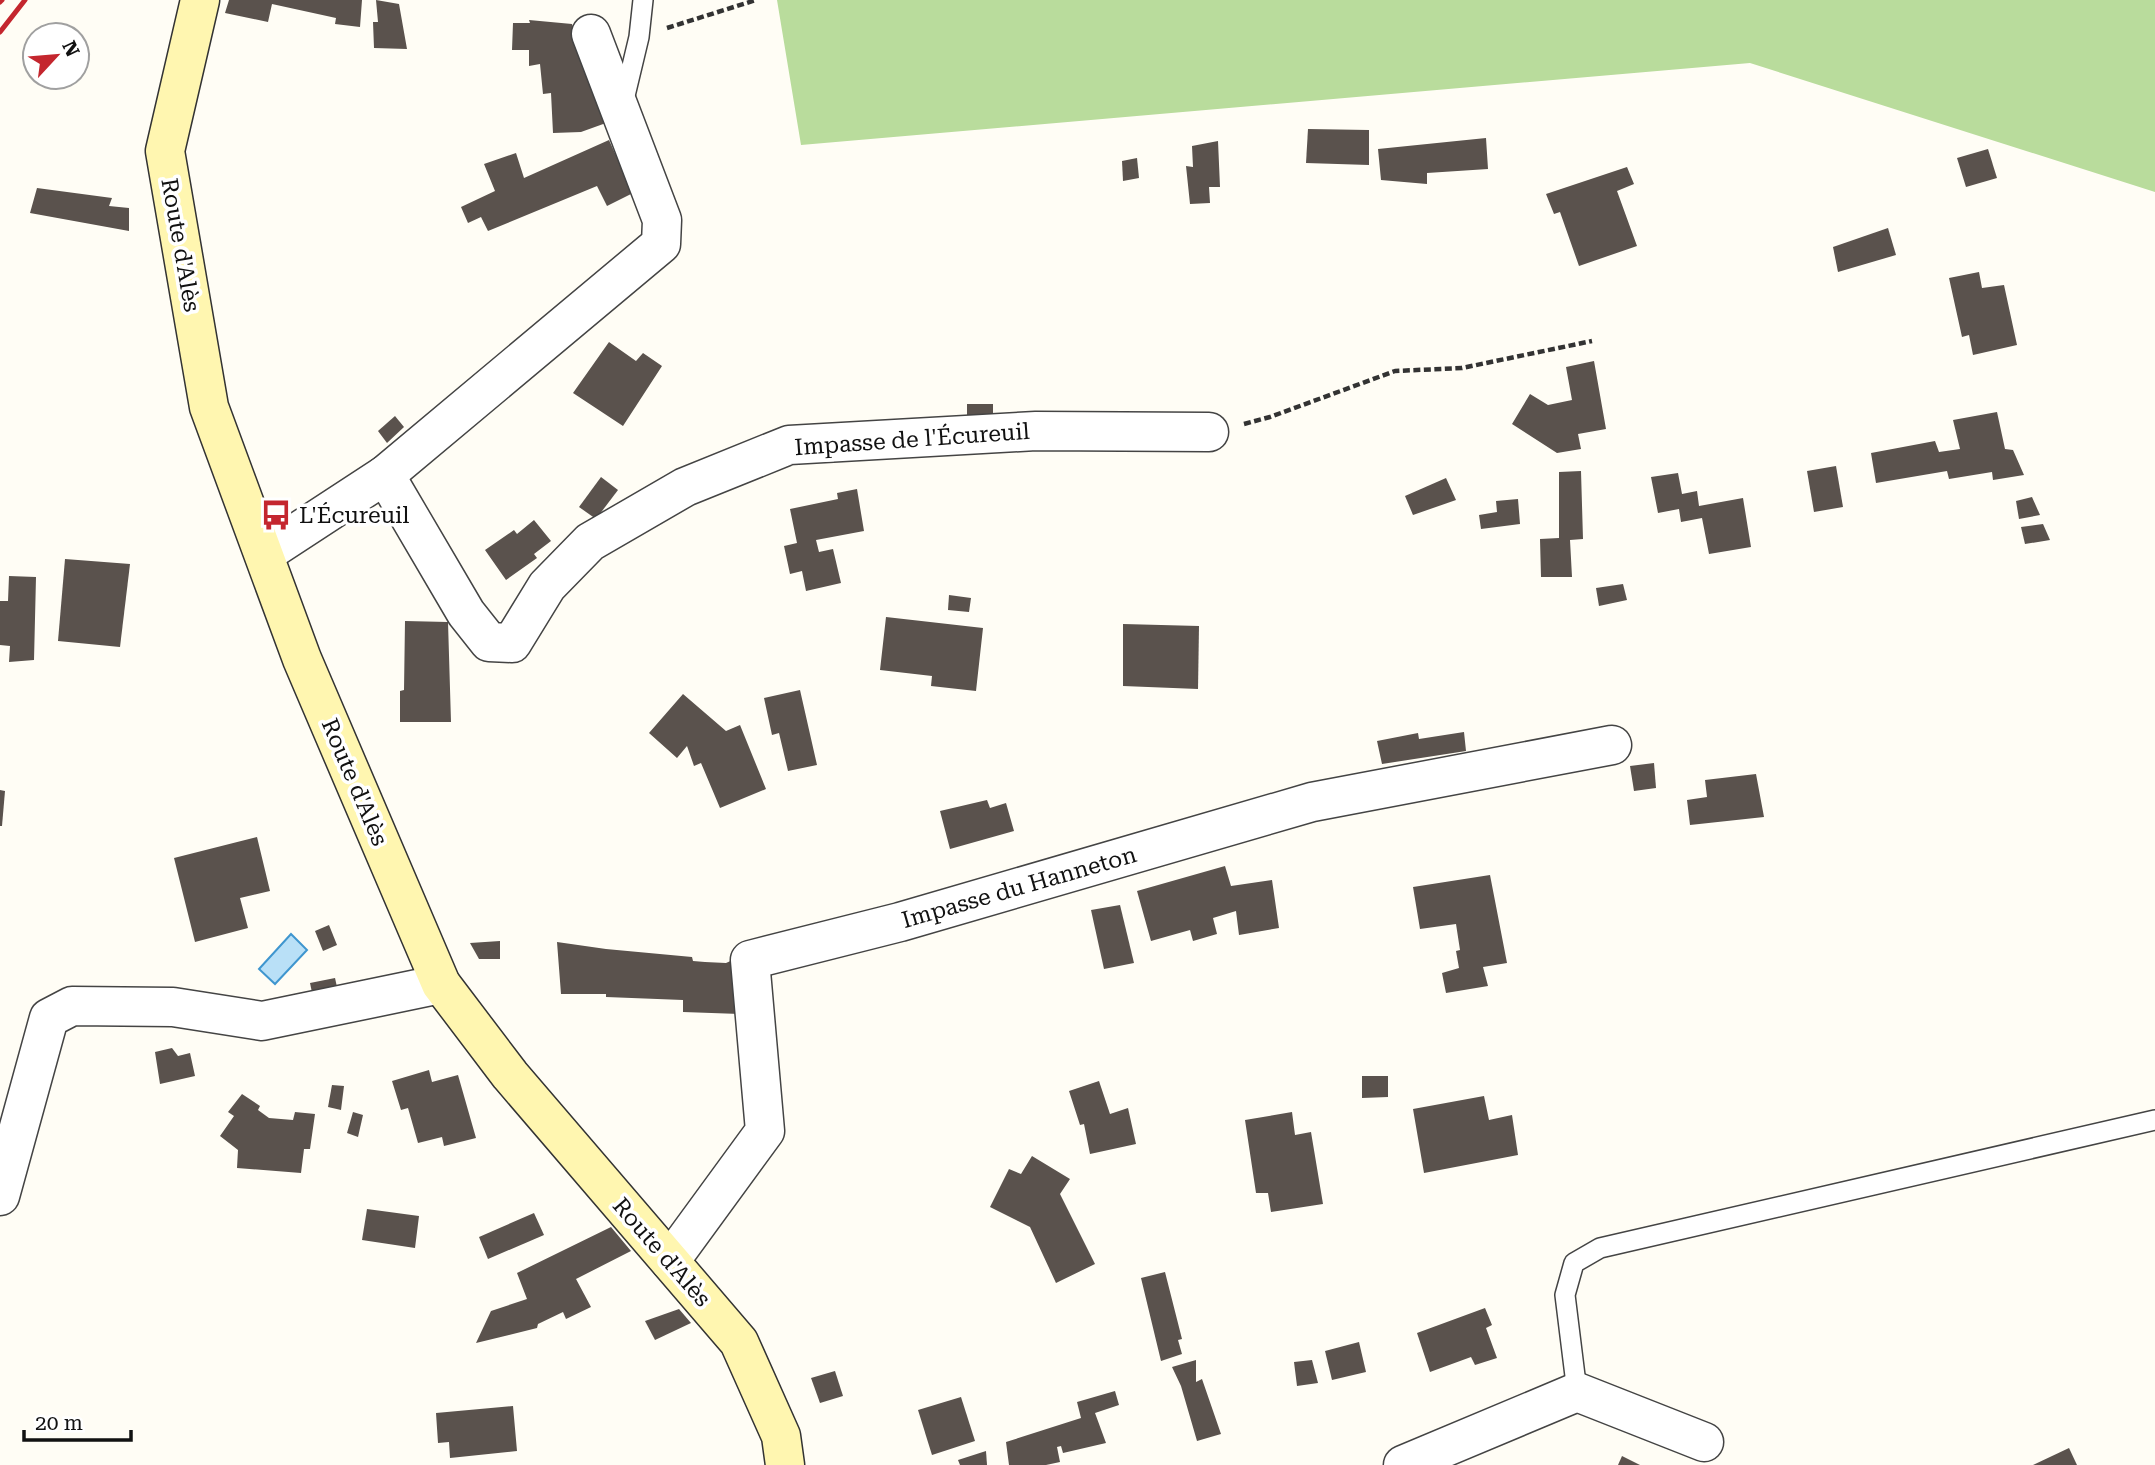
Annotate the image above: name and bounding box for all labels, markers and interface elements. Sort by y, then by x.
north arrow [21,21,91,91]
text: N [57,37,85,61]
street label: Route d'Alès [155,176,206,314]
street label: Impasse de l'Écureuil [794,418,1030,461]
bus stop icon: L'Écureuil [259,498,293,532]
place label: L'Écureuil [299,502,409,529]
street label: Route d'Alès [316,715,393,850]
street label: Impasse du Hanneton [899,841,1140,934]
street label: Route d'Alès [607,1192,716,1312]
scale bar [24,1398,131,1442]
text: 20 m [35,1411,83,1435]

